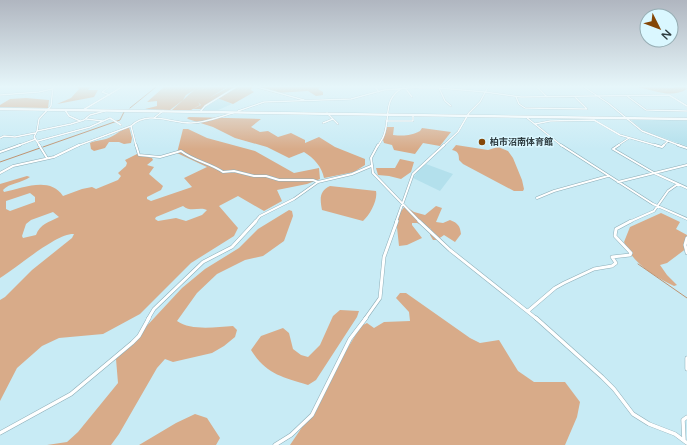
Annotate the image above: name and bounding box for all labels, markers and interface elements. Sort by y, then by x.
north arrow [639,8,679,48]
text: N [658,27,674,42]
marker: 柏市沼南体育館 [477,137,487,147]
place label: 柏市沼南体育館 [489,137,553,148]

